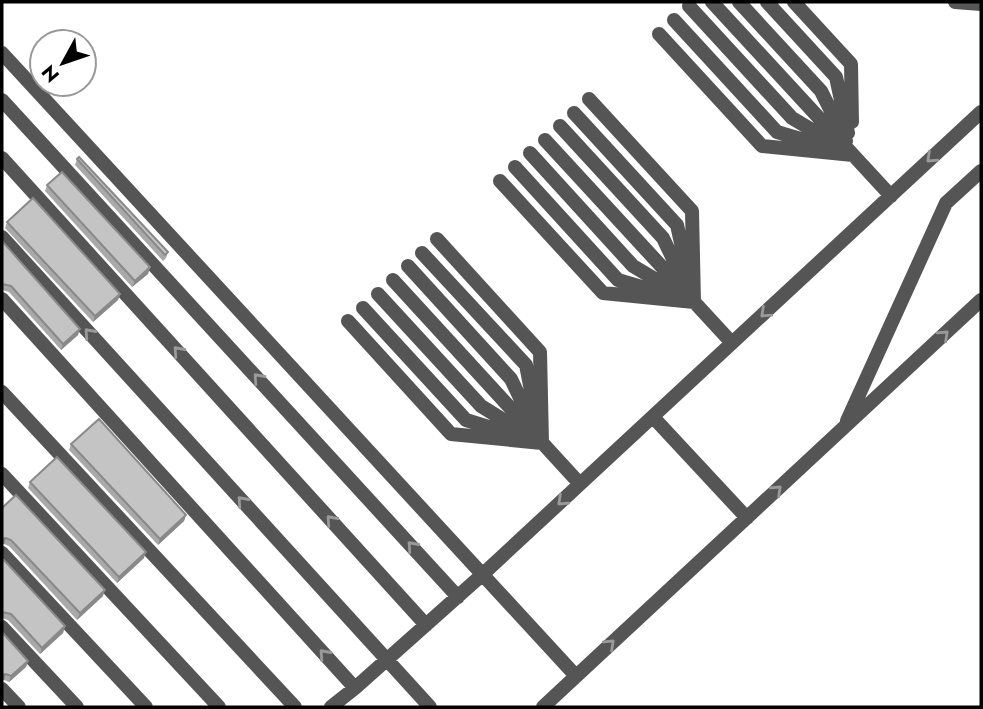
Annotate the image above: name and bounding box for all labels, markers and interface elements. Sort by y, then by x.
north arrow [28,28,98,98]
text: N [35,59,66,88]
one-way arrow [926,150,939,163]
one-way arrow [760,305,773,317]
one-way arrow [85,328,97,341]
one-way arrow [936,330,949,343]
one-way arrow [174,346,186,359]
one-way arrow [254,373,266,386]
one-way arrow [769,485,782,498]
one-way arrow [557,493,570,505]
one-way arrow [238,496,250,509]
one-way arrow [327,515,339,528]
one-way arrow [407,541,420,554]
one-way arrow [602,640,615,652]
one-way arrow [320,649,332,662]

